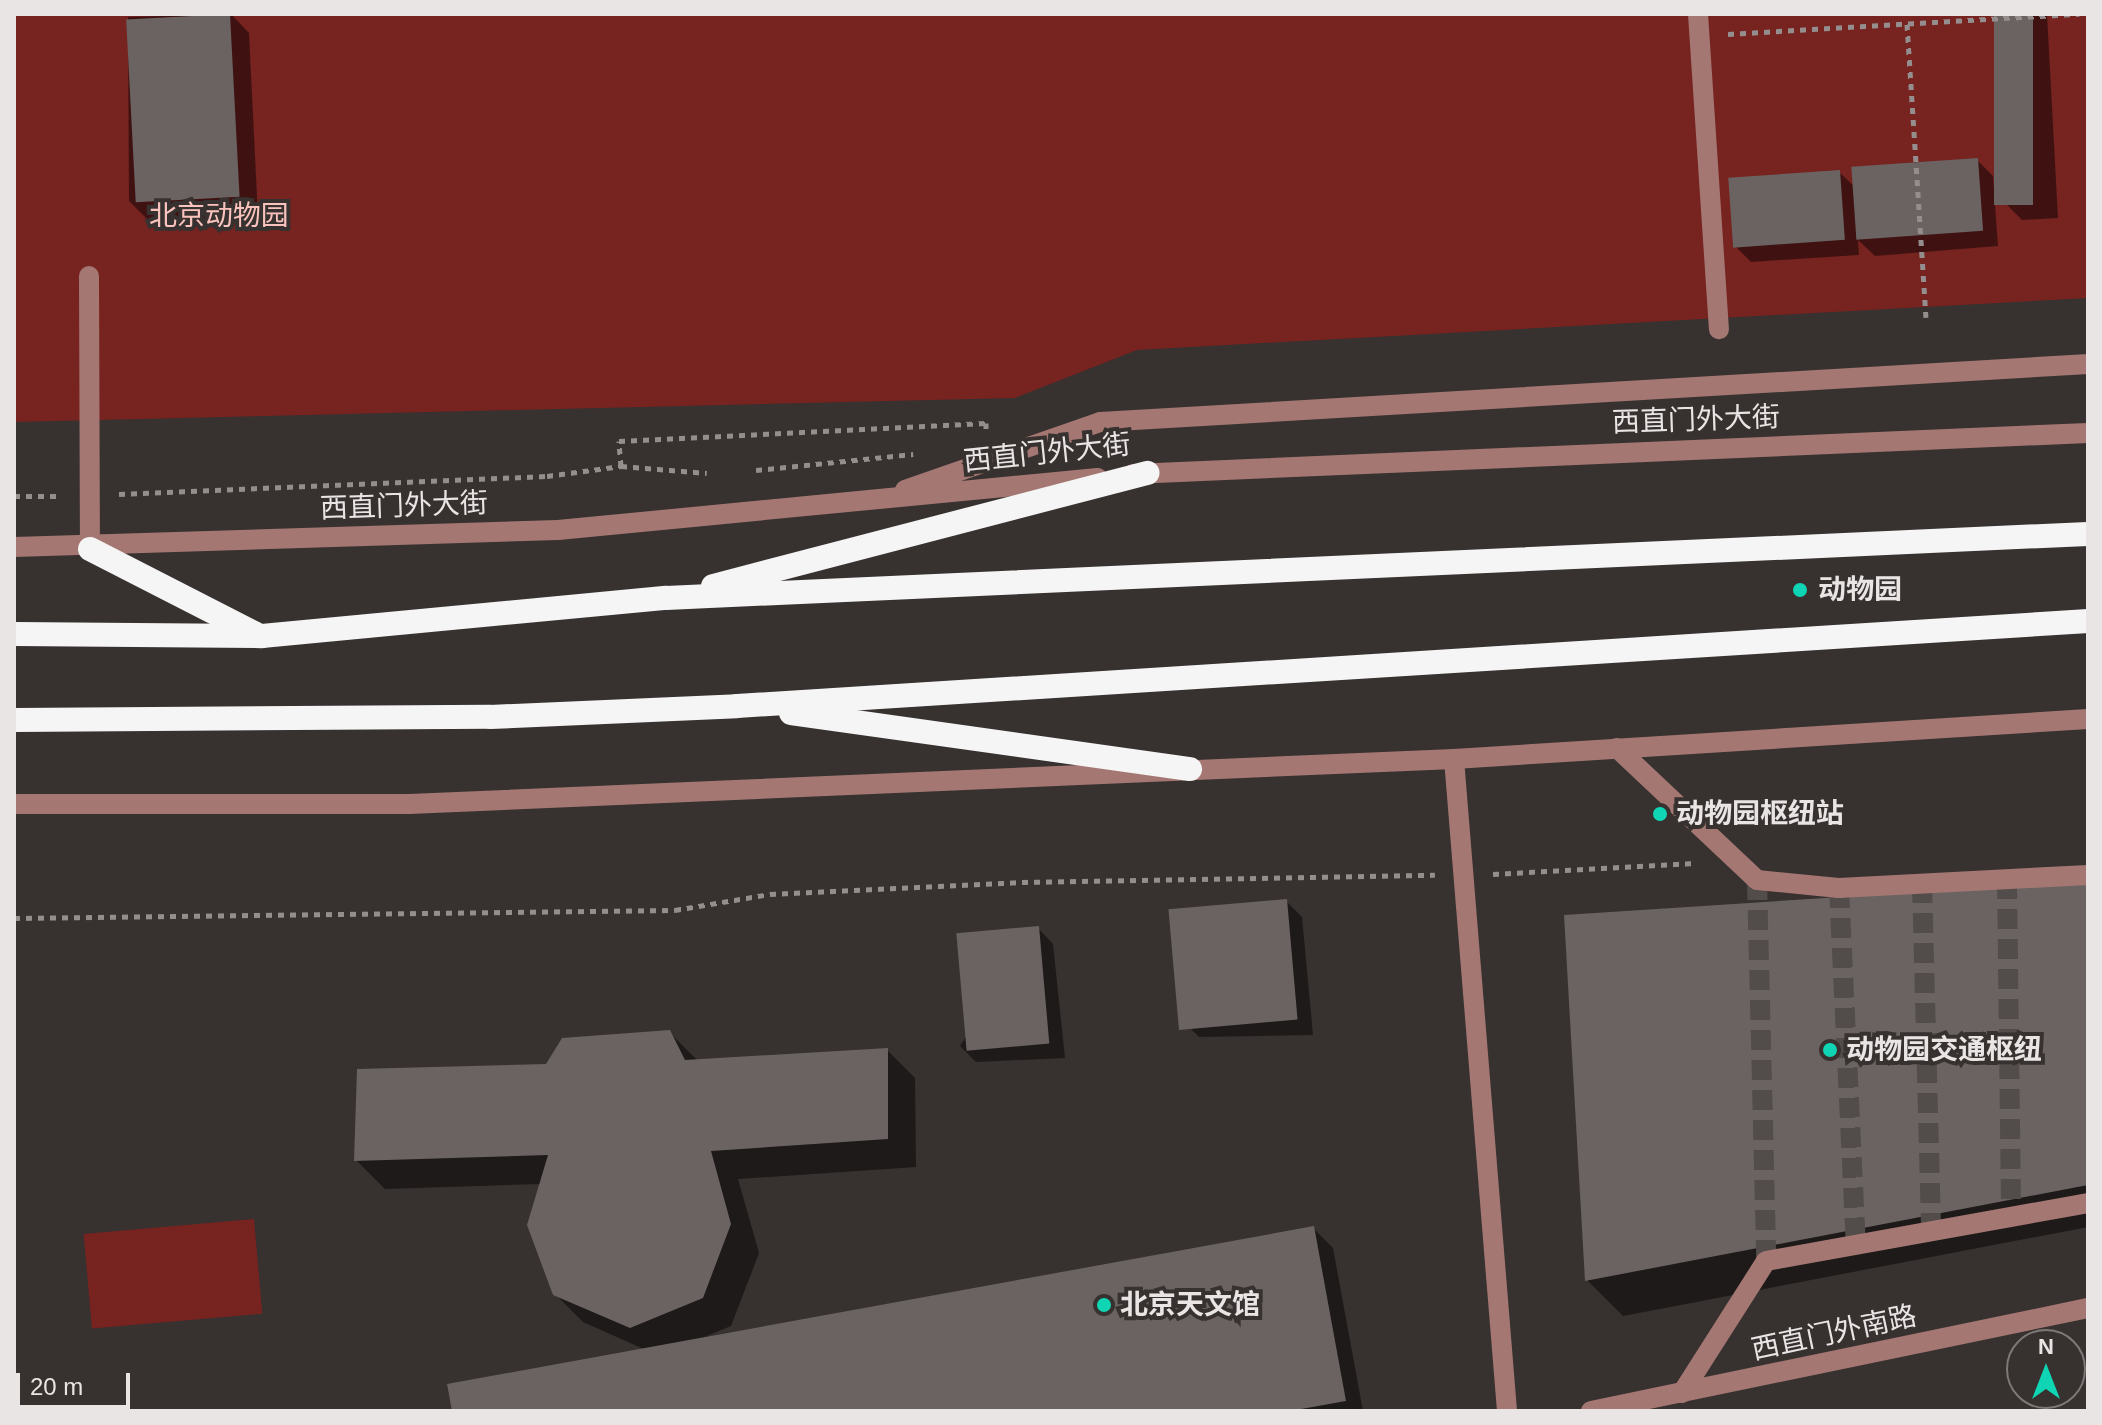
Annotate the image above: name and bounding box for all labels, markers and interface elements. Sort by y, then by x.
park label: 北京动物园 [149,199,289,233]
street label: 西直门外大街 [1611,400,1781,440]
street label: 西直门外大街 [962,428,1132,478]
street label: 西直门外大街 [319,486,489,526]
place label: 动物园 [1818,573,1902,607]
marker: 动物园 [1789,579,1811,601]
place label: 动物园枢纽站 [1676,797,1844,831]
marker: 动物园枢纽站 [1651,805,1669,823]
place label: 动物园交通枢纽 [1846,1033,2042,1067]
marker: 动物园交通枢纽 [1821,1041,1839,1059]
place label: 北京天文馆 [1120,1288,1260,1322]
marker: 北京天文馆 [1095,1296,1113,1314]
street label: 西直门外南路 [1748,1299,1920,1367]
north arrow [2006,1329,2086,1409]
text: N [2038,1334,2054,1359]
scale bar [20,1357,134,1407]
text: 20 m [30,1373,83,1400]

